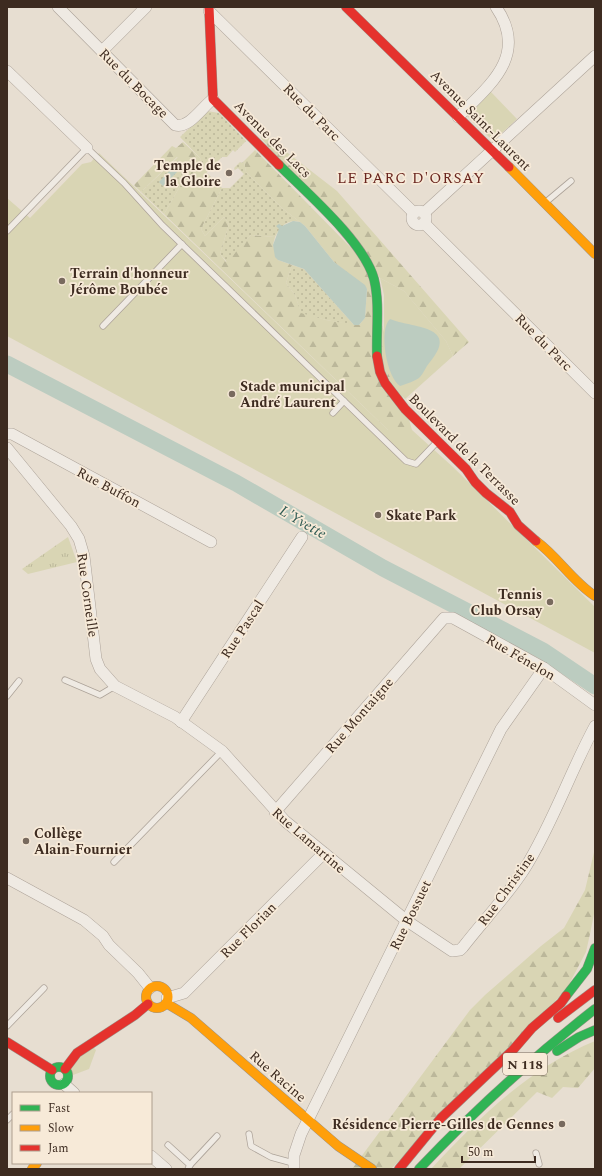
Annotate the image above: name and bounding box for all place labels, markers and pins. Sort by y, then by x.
place label: Temple de la Gloire [154,155,221,192]
marker: Temple de la Gloire [224,168,234,178]
place label: Terrain d'honneur Jérôme Boubée [70,263,188,300]
marker: Terrain d'honneur Jérôme Boubée [57,276,67,286]
place label: Stade municipal André Laurent [240,376,345,413]
marker: Stade municipal André Laurent [227,389,237,399]
place label: Skate Park [386,505,457,526]
marker: Skate Park [373,510,383,520]
place label: Tennis Club Orsay [471,584,543,621]
marker: Tennis Club Orsay [545,597,555,607]
place label: Collège Alain-Fournier [34,823,132,860]
marker: Collège Alain-Fournier [21,836,31,846]
place label: Résidence Pierre-Gilles de Gennes [332,1114,554,1135]
marker: Résidence Pierre-Gilles de Gennes [557,1119,567,1129]

